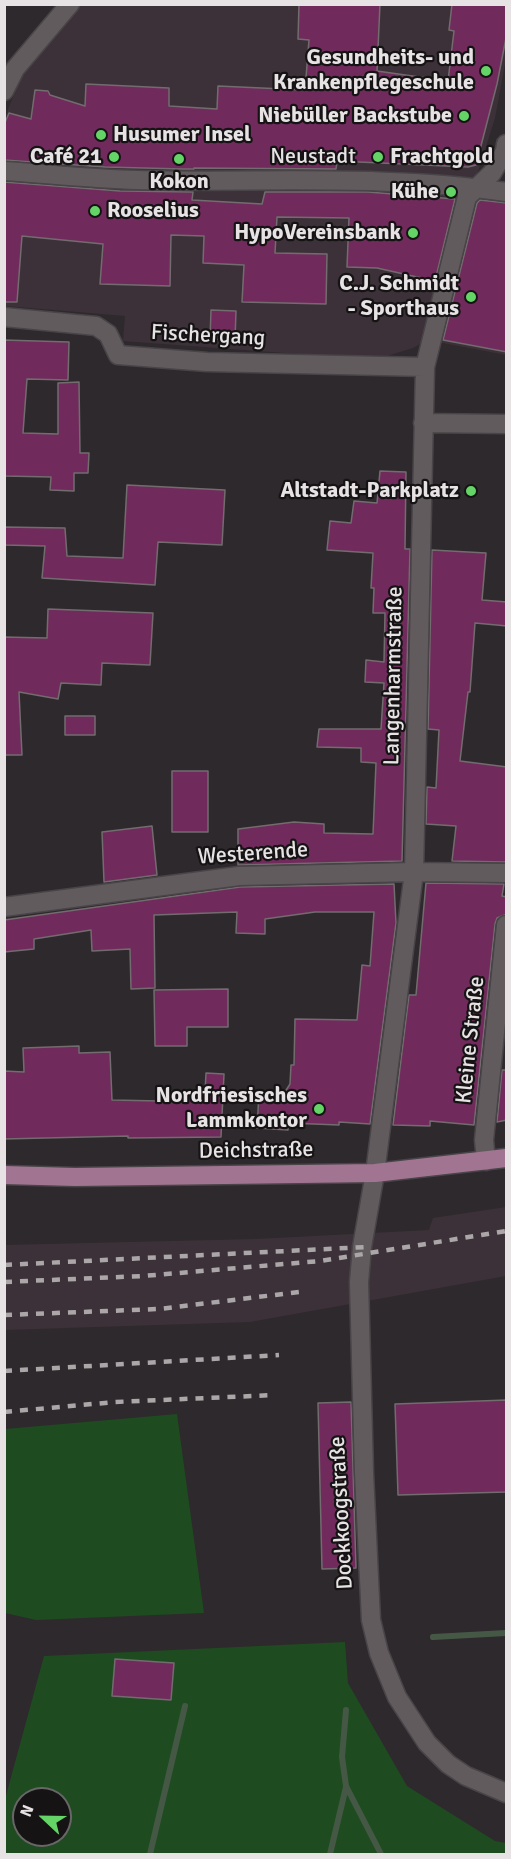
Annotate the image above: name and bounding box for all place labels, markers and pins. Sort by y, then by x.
place label: Gesundheits- und Krankenpflegeschule [273,45,474,96]
marker: Gesundheits- und Krankenpflegeschule [479,64,493,78]
place label: Niebüller Backstube [258,103,452,129]
marker: Niebüller Backstube [457,109,471,123]
place label: Husumer Insel [113,122,251,148]
marker: Husumer Insel [94,128,108,142]
place label: Café 21 [30,144,102,170]
place label: Frachtgold [390,144,493,170]
marker: Café 21 [107,150,121,164]
marker: Frachtgold [371,150,385,164]
marker: Kokon [172,152,186,166]
place label: Kokon [149,169,209,195]
place label: Kühe [391,179,439,205]
marker: Kühe [444,185,458,199]
place label: Rooselius [107,198,199,224]
marker: Rooselius [88,204,102,218]
place label: HypoVereinsbank [234,220,401,246]
marker: HypoVereinsbank [406,226,420,240]
place label: C.J. Schmidt - Sporthaus [339,271,459,322]
marker: C.J. Schmidt - Sporthaus [464,290,478,304]
place label: Altstadt-Parkplatz [280,478,459,504]
marker: Altstadt-Parkplatz [464,484,478,498]
place label: Nordfriesisches Lammkontor [156,1083,307,1134]
marker: Nordfriesisches Lammkontor [312,1102,326,1116]

